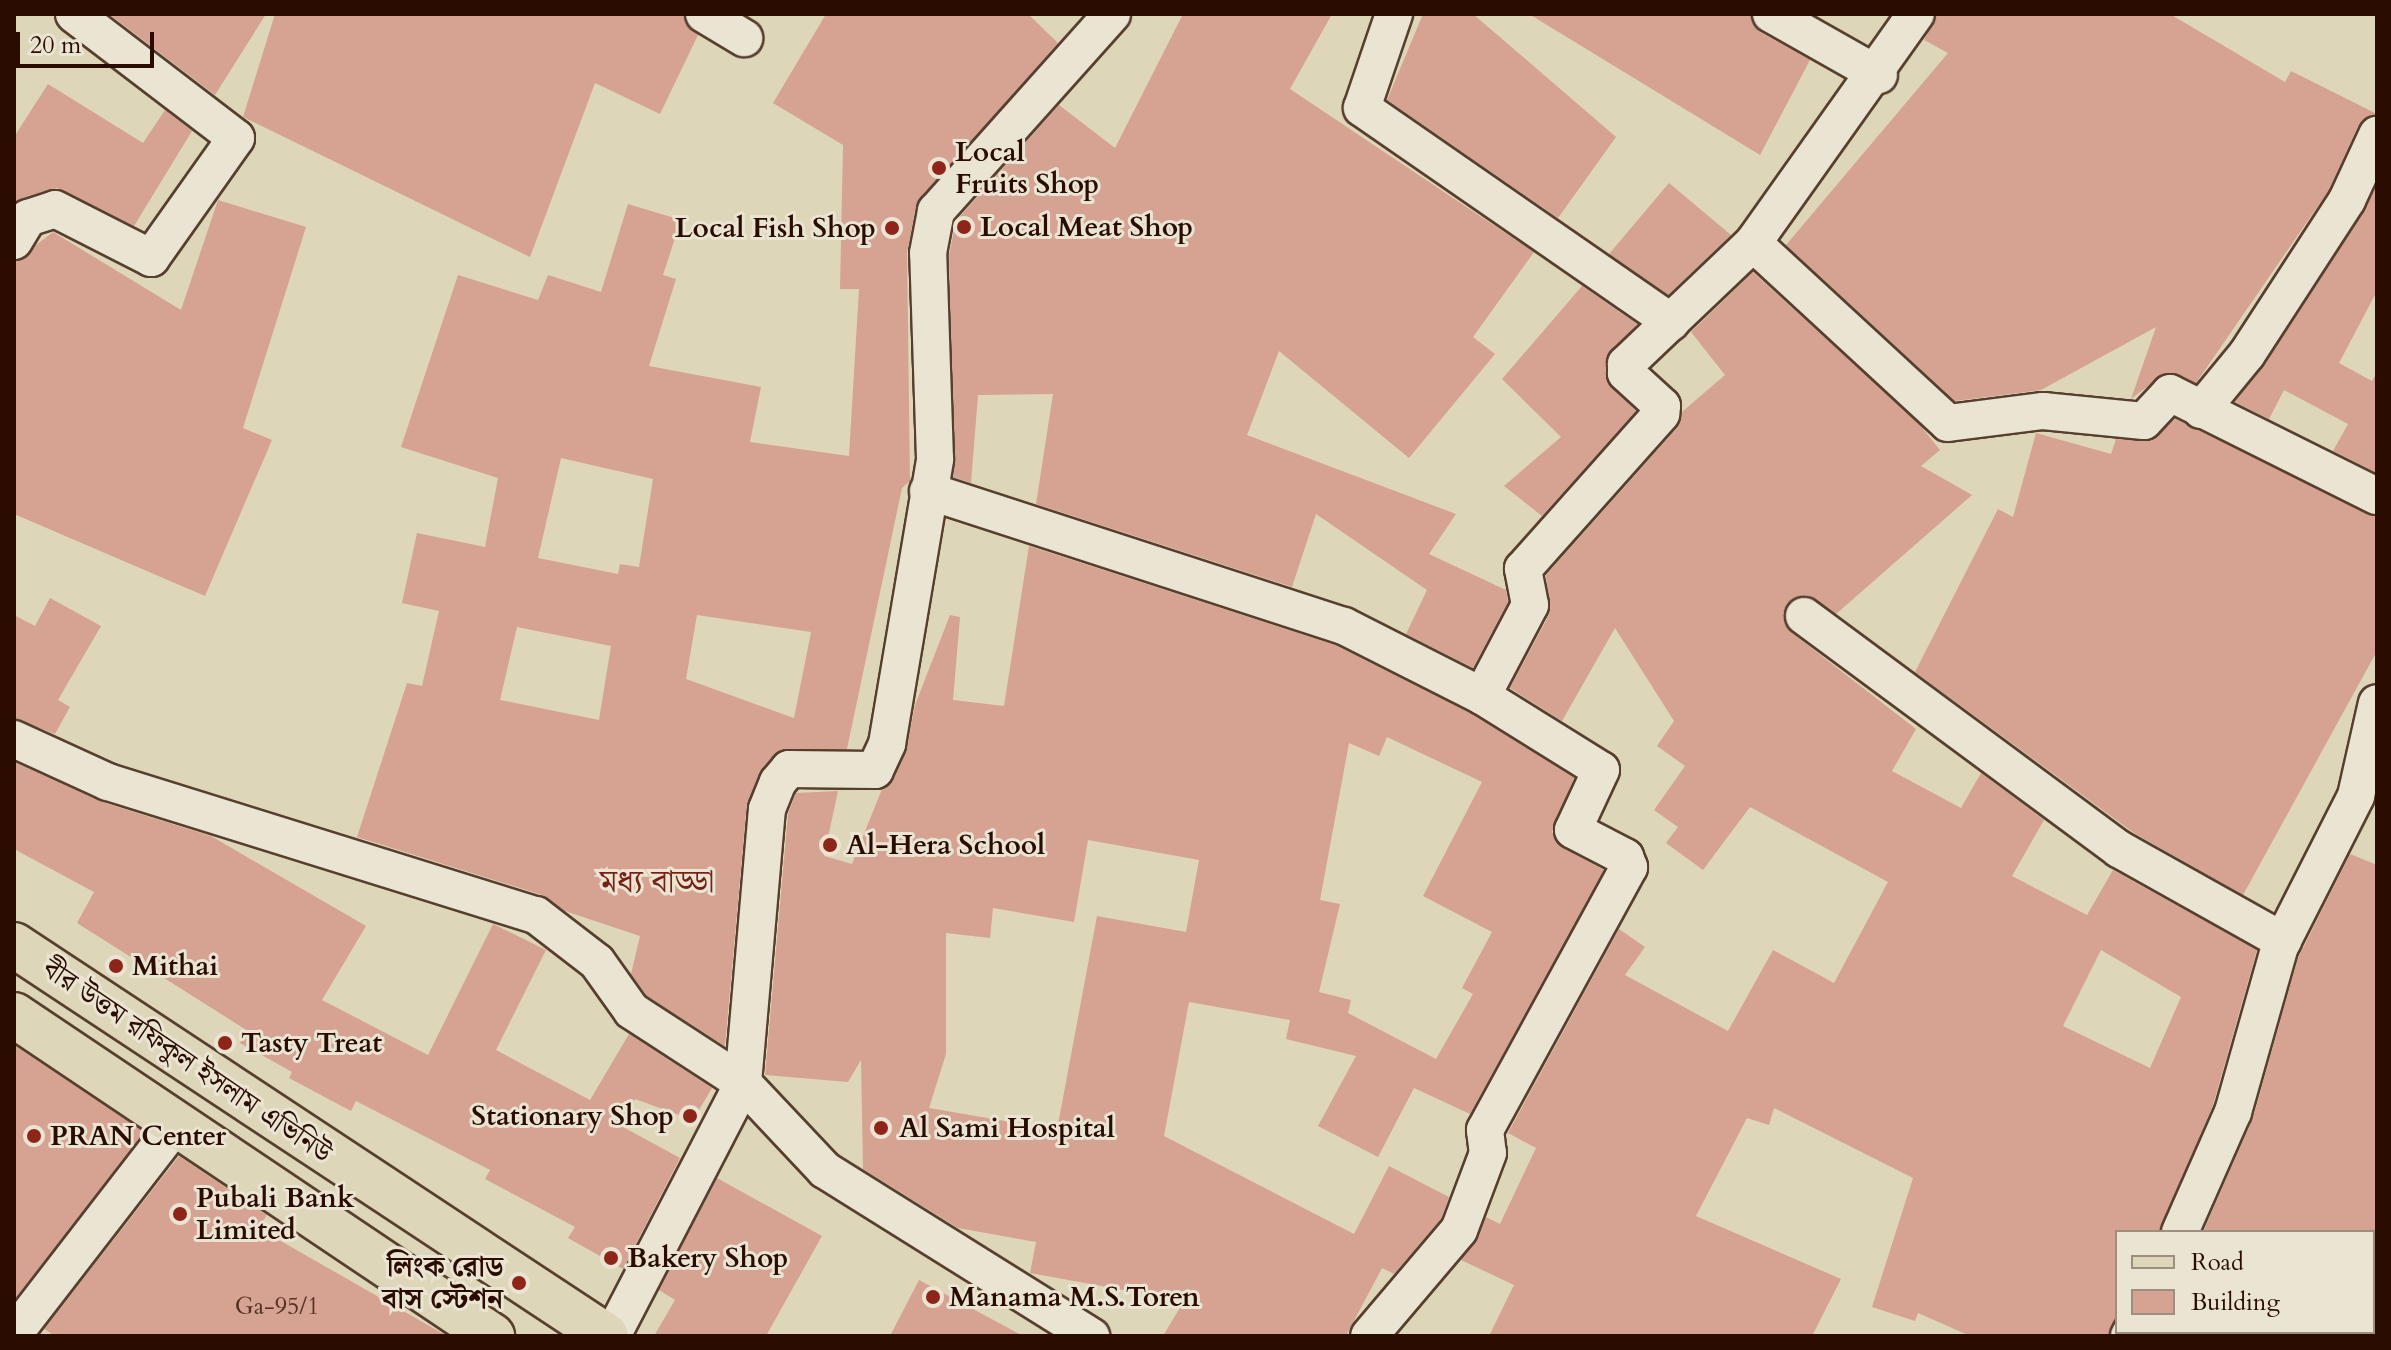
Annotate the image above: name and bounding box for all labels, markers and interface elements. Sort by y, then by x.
scale bar [20,16,158,66]
text: 20 m [30,29,81,62]
place label: Local Fruits Shop [955,135,1099,201]
marker: Local Fruits Shop [930,159,948,177]
place label: Local Meat Shop [980,210,1193,244]
place label: Local Fish Shop [675,211,876,245]
marker: Local Meat Shop [955,218,973,236]
marker: Local Fish Shop [883,219,901,237]
place label: Al-Hera School [846,828,1045,862]
marker: Al-Hera School [821,836,839,854]
district label: মধ্য বাড্ডা [600,863,714,901]
place label: Mithai [132,949,218,983]
street label: বীর উত্তম রফিকুল ইসলাম এভিনিউ [36,952,338,1170]
marker: Mithai [107,957,125,975]
place label: Tasty Treat [241,1026,382,1060]
marker: Tasty Treat [216,1034,234,1052]
place label: Stationary Shop [471,1099,674,1133]
marker: Stationary Shop [681,1107,699,1125]
place label: Al Sami Hospital [899,1111,1115,1145]
marker: Al Sami Hospital [870,1117,892,1139]
place label: PRAN Center [50,1119,226,1153]
marker: PRAN Center [25,1127,43,1145]
place label: Pubali Bank Limited [196,1181,354,1247]
marker: Pubali Bank Limited [171,1205,189,1223]
legend [2115,1230,2375,1334]
place label: Bakery Shop [627,1241,788,1275]
text: Road [2191,1246,2244,1279]
marker: Bakery Shop [602,1249,620,1267]
place label: লিংক রোড বাস স্টেশন [382,1250,503,1316]
marker: লিংক রোড বাস স্টেশন [510,1274,528,1292]
place label: Manama M.S.Toren [949,1280,1200,1314]
text: Building [2191,1286,2280,1319]
marker: Manama M.S.Toren [924,1288,942,1306]
house number: Ga-95/1 [235,1293,319,1321]

